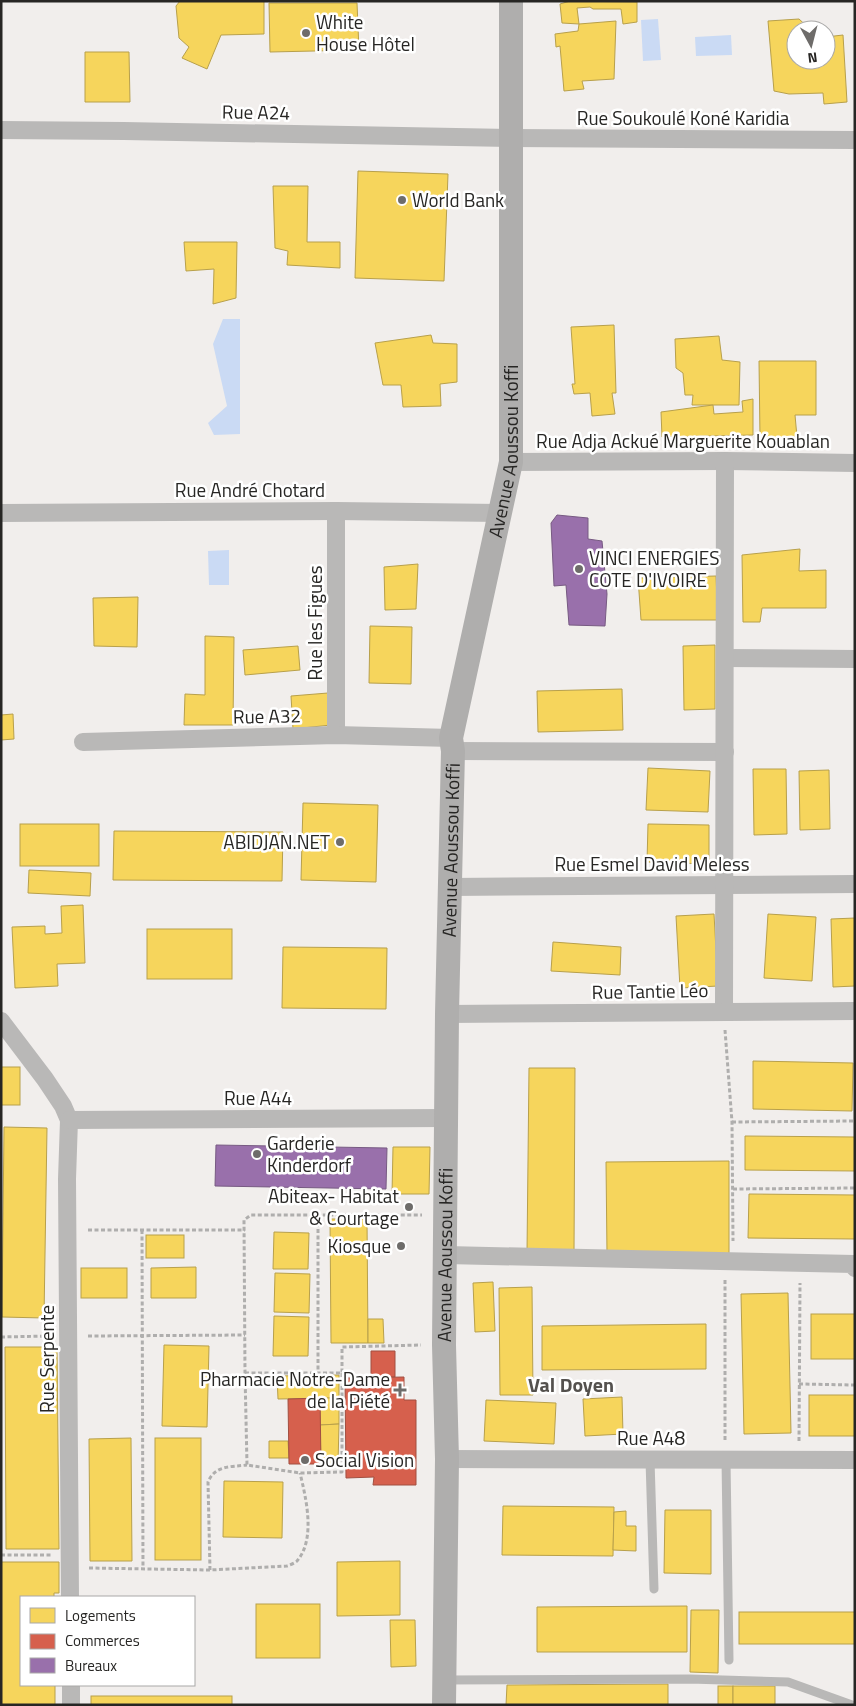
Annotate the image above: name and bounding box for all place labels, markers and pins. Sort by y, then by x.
place label: White House Hôtel [316,7,415,58]
marker: White House Hôtel [300,27,312,39]
place label: World Bank [412,185,504,214]
marker: World Bank [396,194,408,206]
place label: VINCI ENERGIES COTE D'IVOIRE [589,543,719,594]
marker: VINCI ENERGIES COTE D'IVOIRE [573,563,585,575]
place label: ABIDJAN.NET [223,827,330,856]
marker: ABIDJAN.NET [334,836,346,848]
place label: Garderie Kinderdorf [267,1128,352,1179]
marker: Garderie Kinderdorf [251,1148,263,1160]
place label: Abiteax- Habitat & Courtage [268,1181,399,1232]
marker: Abiteax- Habitat & Courtage [403,1201,415,1213]
place label: Kiosque [327,1231,391,1260]
marker: Kiosque [395,1240,407,1252]
place label: Pharmacie Notre-Dame de la Piété [200,1364,390,1415]
marker: Pharmacie Notre-Dame de la Piété [394,1384,406,1396]
place label: Social Vision [315,1445,414,1474]
marker: Social Vision [299,1454,311,1466]

